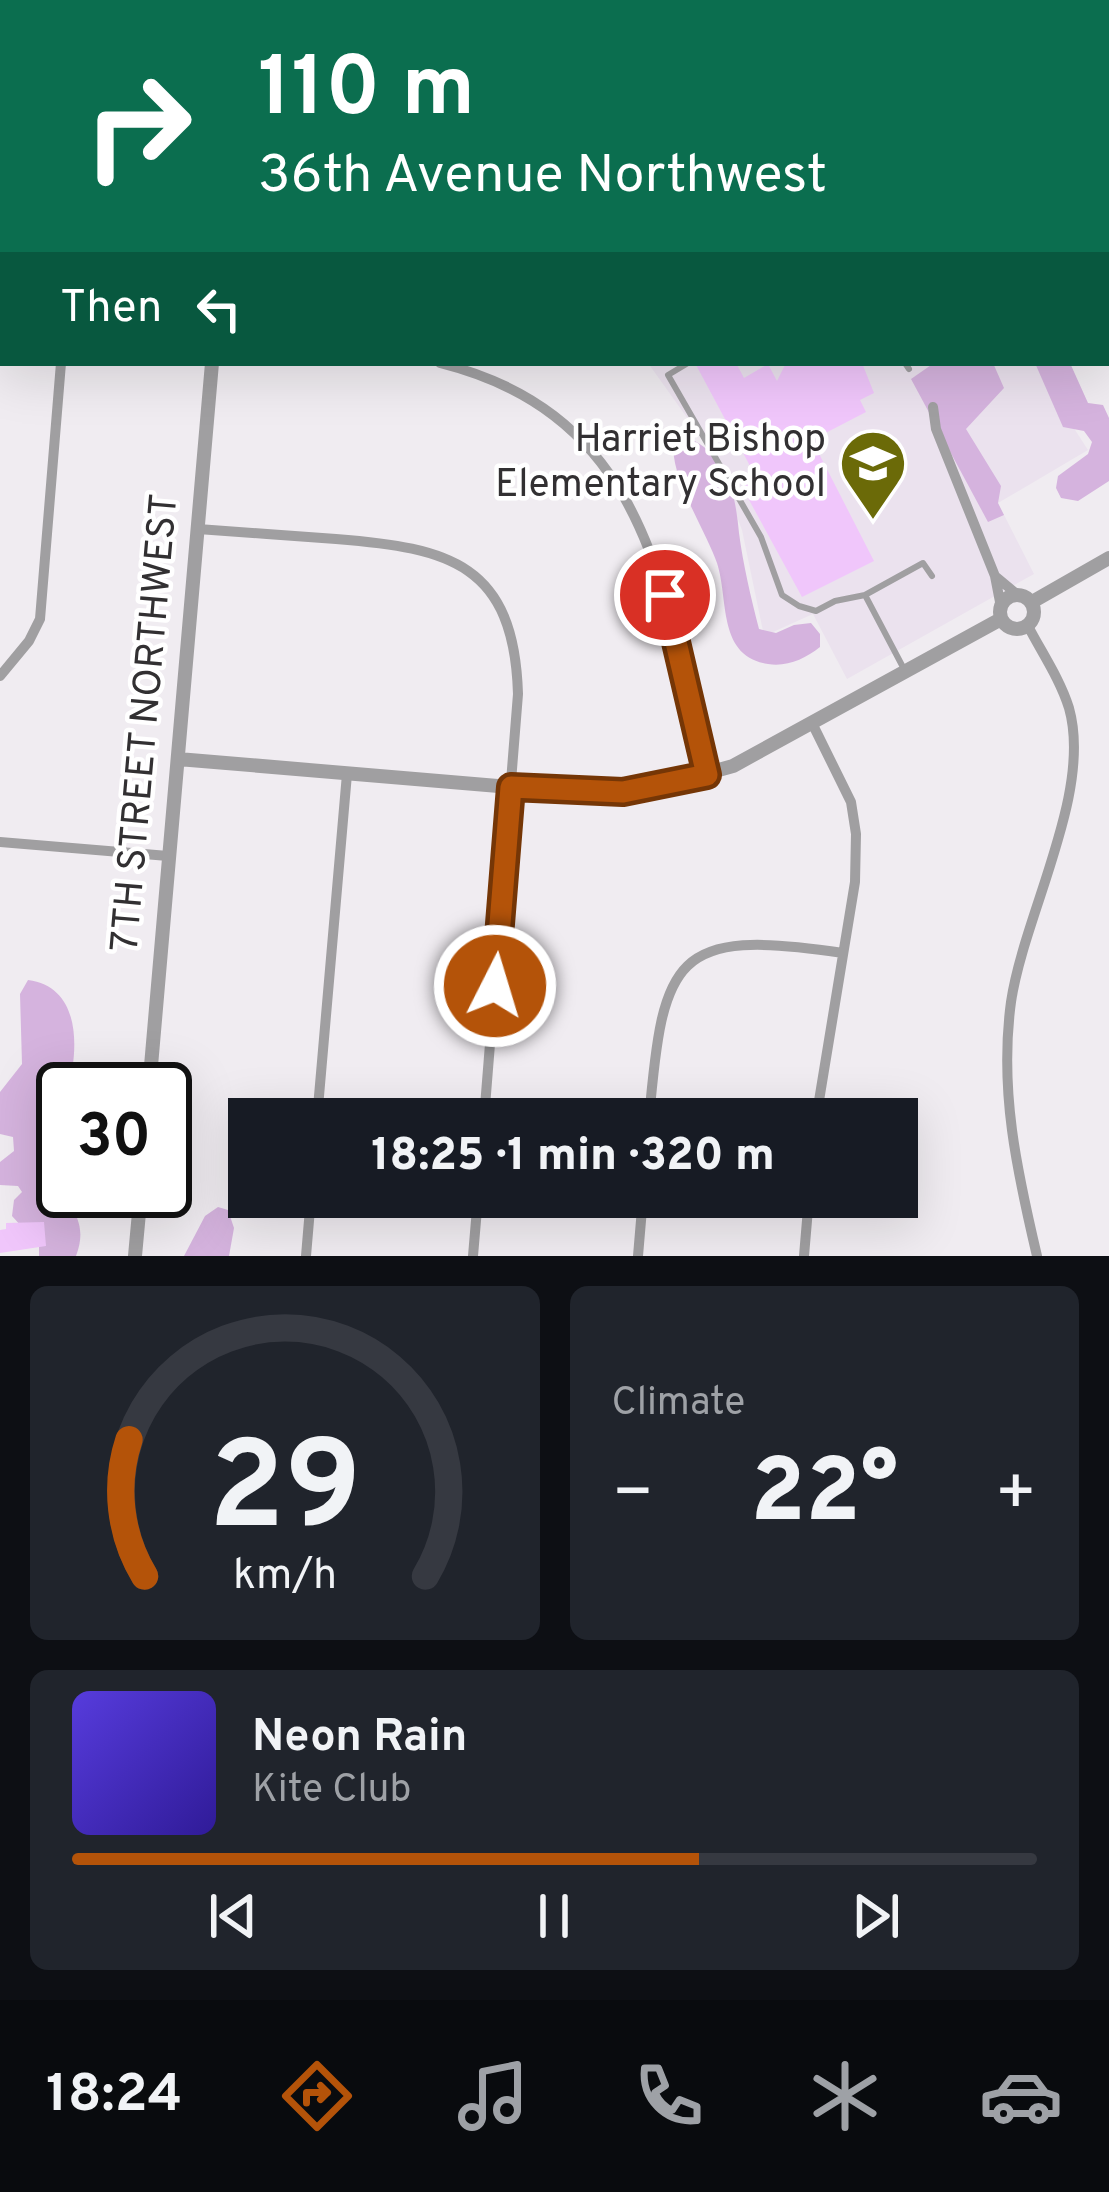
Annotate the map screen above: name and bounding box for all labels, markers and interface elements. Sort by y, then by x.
text: 110 m [258,39,475,145]
icon: right [60,48,216,204]
text: 36th Avenue Northwest [258,143,827,212]
icon: left [186,276,252,342]
text: Then [60,281,162,338]
place label: Harriet Bishop Elementary School [495,417,826,511]
school or university icon: Harriet Bishop Elementary School [838,428,908,522]
street label: 7TH STREET NORTHWEST [103,492,191,954]
pin [614,544,716,646]
icon: arrive [632,562,698,628]
position arrow [432,923,558,1049]
speed limit sign: 30 [36,1062,192,1218]
text: 18:25 · 1 min · 320 m [371,1129,775,1186]
text: Climate [612,1380,745,1429]
text: 29 [208,1415,361,1573]
text: 22° [750,1440,898,1553]
text: − [612,1455,654,1538]
text: + [994,1455,1037,1538]
text: km/h [233,1550,337,1604]
text: Neon Rain [252,1710,468,1767]
text: Kite Club [252,1767,411,1816]
icon: previous [200,1883,266,1949]
icon: pause [521,1883,587,1949]
icon: next [843,1883,909,1949]
icon: directions [275,2054,359,2138]
icon: music [451,2054,535,2138]
icon: phone [627,2054,711,2138]
icon: climate [803,2054,887,2138]
icon: car [979,2054,1063,2138]
text: 18:24 [46,2062,182,2131]

